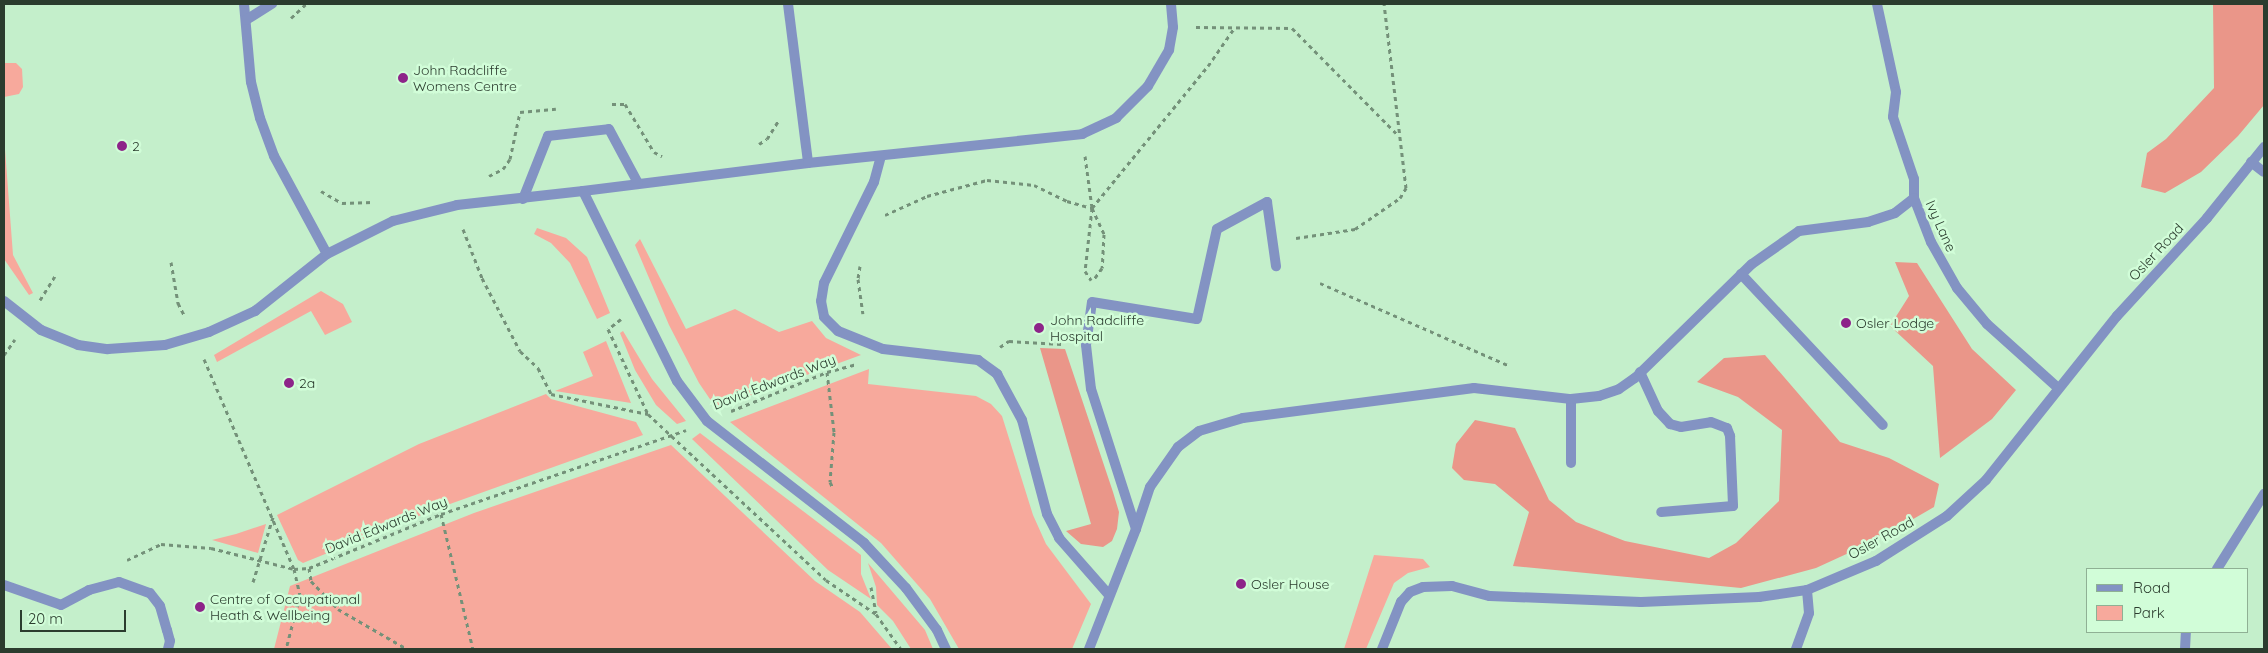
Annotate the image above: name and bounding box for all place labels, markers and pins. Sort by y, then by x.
place label: John Radcliffe Womens Centre [413,62,517,94]
marker: John Radcliffe Womens Centre [397,72,409,84]
place label: 2 [132,138,140,154]
marker: 2 [116,140,128,152]
place label: John Radcliffe Hospital [1050,312,1144,344]
place label: Osler Lodge [1856,315,1934,331]
marker: Osler Lodge [1840,317,1852,329]
marker: John Radcliffe Hospital [1032,321,1046,335]
place label: 2a [299,375,315,391]
marker: 2a [283,377,295,389]
place label: Osler House [1251,576,1329,592]
marker: Osler House [1235,578,1247,590]
place label: Centre of Occupational Heath & Wellbeing [210,591,360,624]
marker: Centre of Occupational Heath & Wellbeing [194,601,206,613]

